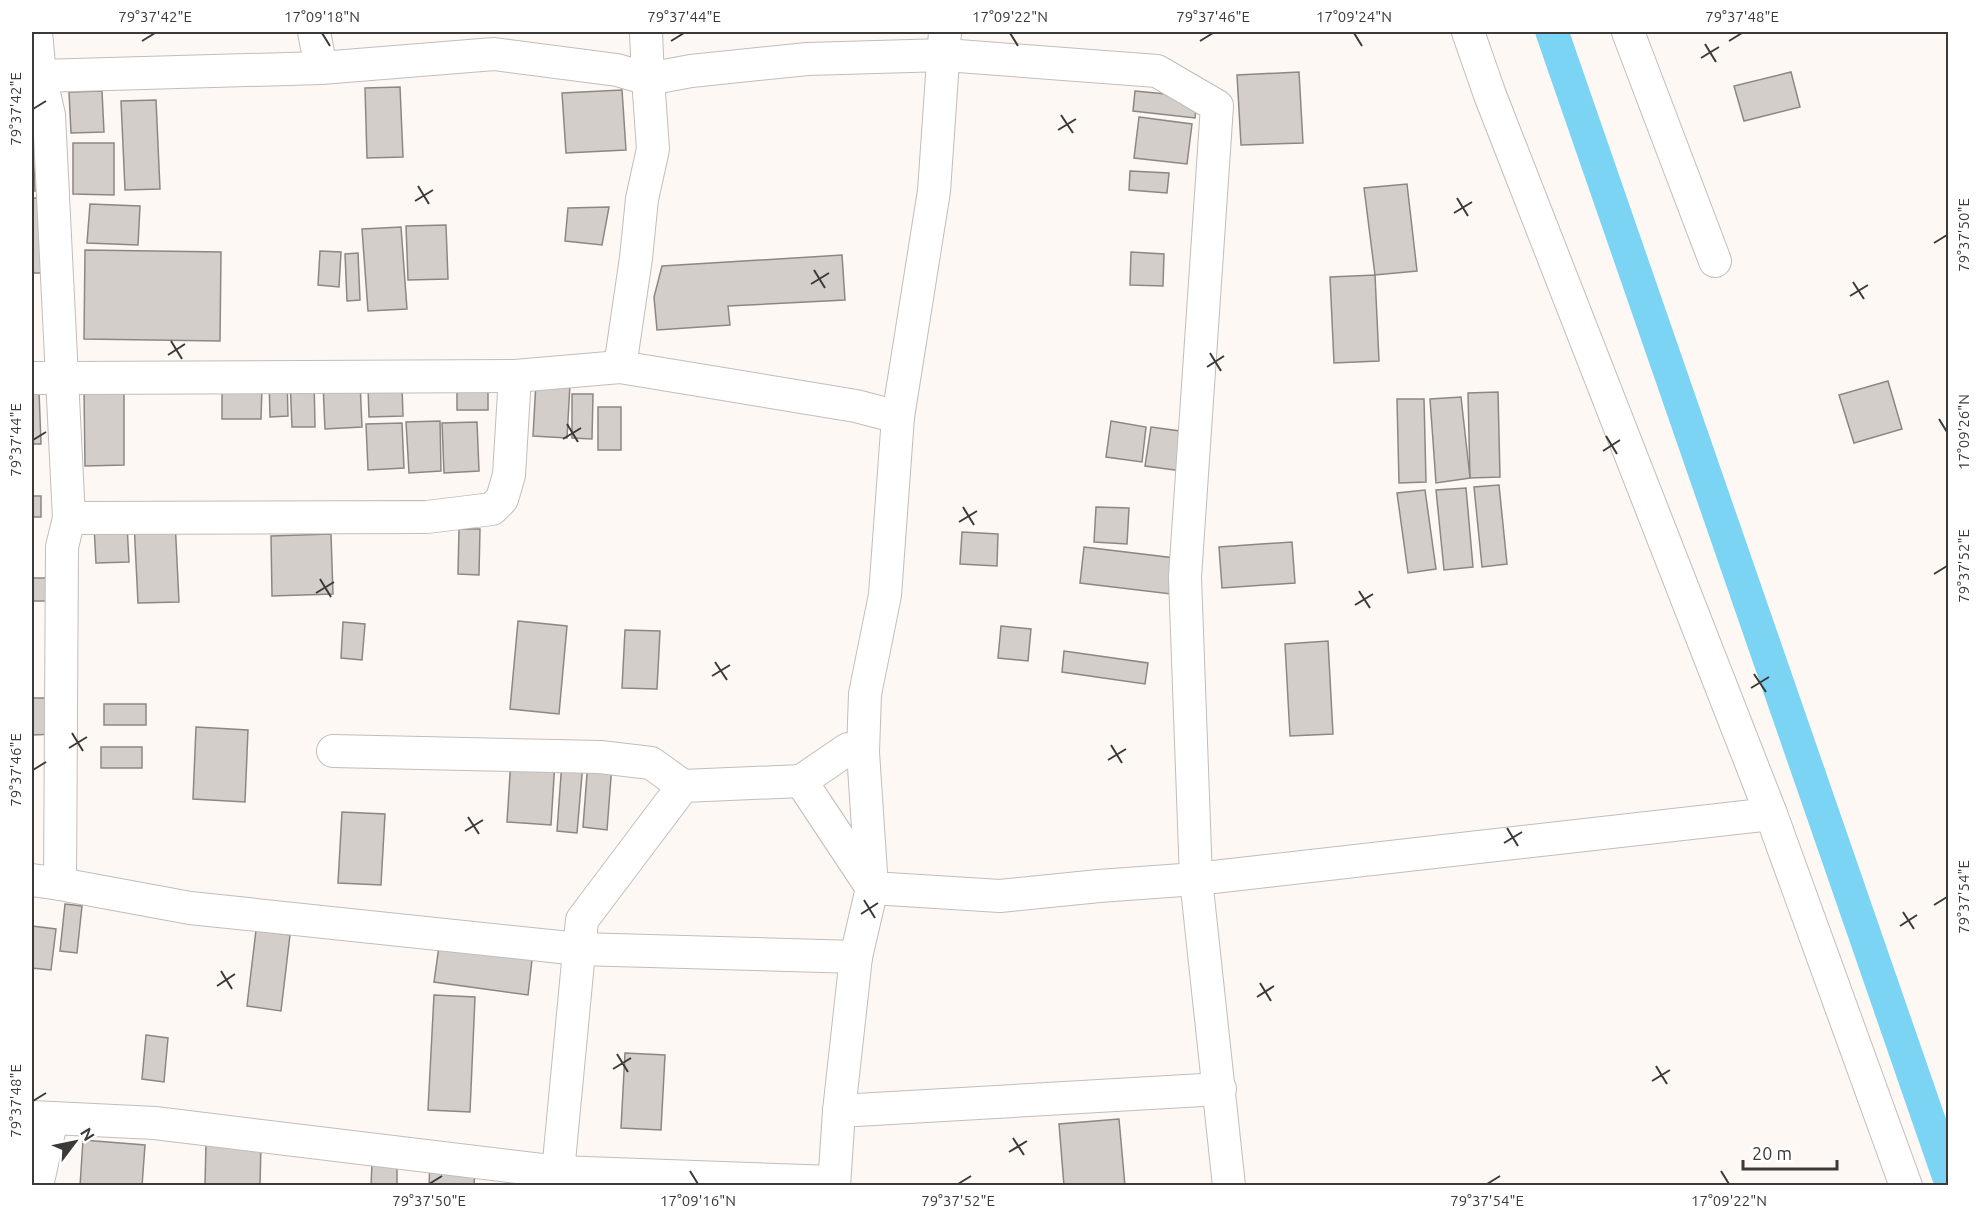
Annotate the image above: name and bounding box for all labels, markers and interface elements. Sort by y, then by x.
text: 79°37'42"E [118,8,192,25]
text: 17°09'18"N [284,8,360,25]
text: 79°37'44"E [647,8,721,25]
text: 17°09'22"N [972,8,1048,25]
text: 79°37'46"E [1176,8,1250,25]
text: 17°09'24"N [1316,8,1392,25]
text: 79°37'48"E [1705,8,1779,25]
text: 79°37'42"E [7,72,24,146]
text: 79°37'50"E [1955,198,1972,272]
text: 17°09'26"N [1955,394,1972,470]
text: 79°37'44"E [7,403,24,477]
text: 79°37'52"E [1955,529,1972,603]
text: 79°37'46"E [7,733,24,807]
text: 79°37'54"E [1955,860,1972,934]
text: 79°37'48"E [7,1064,24,1138]
north arrow [45,1112,105,1172]
text: N [77,1124,99,1144]
scale bar [1743,1133,1838,1171]
text: 20 m [1752,1143,1792,1163]
text: 79°37'50"E [392,1192,466,1209]
text: 17°09'16"N [660,1192,736,1209]
text: 79°37'52"E [921,1192,995,1209]
text: 79°37'54"E [1450,1192,1524,1209]
text: 17°09'22"N [1691,1192,1767,1209]

